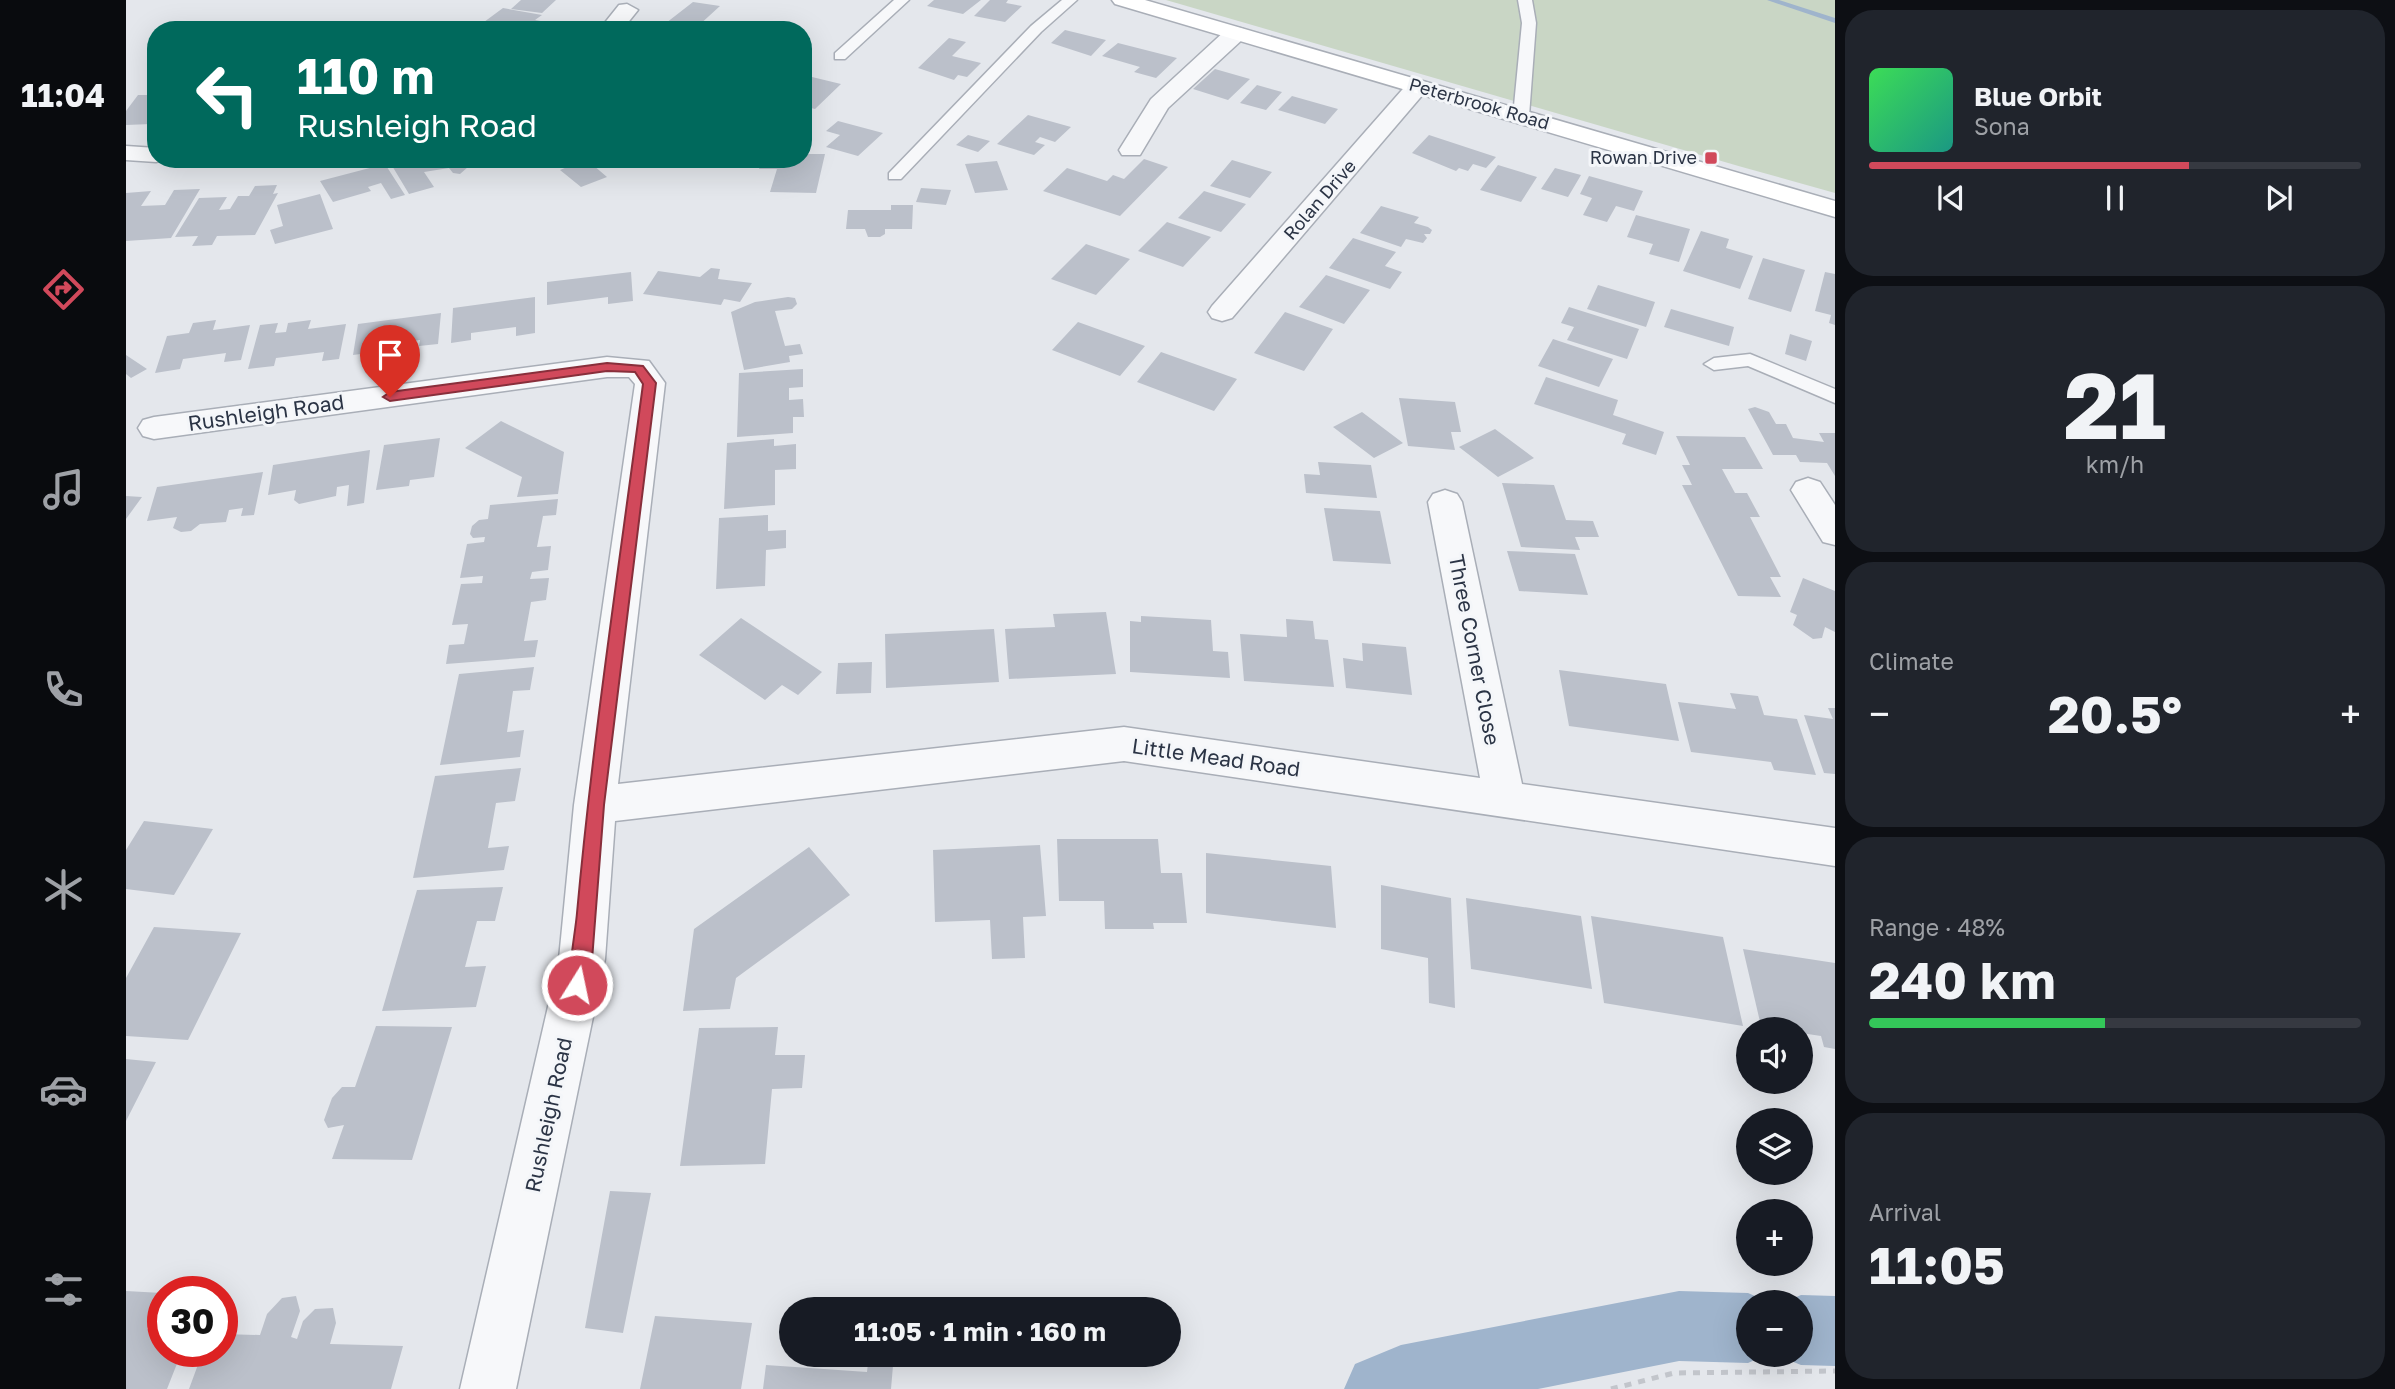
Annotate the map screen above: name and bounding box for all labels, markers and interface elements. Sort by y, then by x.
text: 110 m [297,46,434,105]
icon: left [182,49,273,140]
street label: Peterbrook Road [1407,72,1552,134]
text: 11:04 [21,76,105,114]
text: Blue Orbit [1974,81,2102,112]
text: Rushleigh Road [297,106,537,144]
text: Sona [1974,112,2030,140]
place label: Rowan Drive [1590,146,1697,168]
marker: Rowan Drive [1703,150,1719,166]
street label: Rolan Drive [1278,155,1360,244]
icon: previous [1932,179,1970,217]
icon: pause [2096,179,2134,217]
icon: next [2260,179,2298,217]
icon: directions [39,265,88,314]
pin [360,325,420,397]
icon: arrive [371,336,409,374]
text: 21 [2064,350,2166,459]
street label: Rushleigh Road [186,388,346,436]
text: km/h [2086,450,2144,478]
icon: music [39,465,88,514]
street label: Three Corner Close [1444,552,1506,747]
text: Climate [1869,647,1954,675]
icon: phone [39,665,88,714]
text: 20.5° [2048,682,2182,744]
text: − [1869,691,1890,736]
text: + [2340,691,2361,736]
street label: Little Mead Road [1130,732,1302,782]
icon: climate [39,865,88,914]
text: Range · 48% [1869,913,2005,941]
position arrow [540,948,614,1022]
text: 240 km [1869,948,2056,1010]
map controls [1736,1017,1813,1367]
button: sound [1736,1017,1813,1094]
street label: Rushleigh Road [519,1035,577,1195]
icon: car [39,1065,88,1114]
button: layers [1736,1108,1813,1185]
text: Arrival [1869,1198,1941,1226]
button: + [1736,1199,1813,1276]
text: 11:05 [1869,1233,2005,1295]
icon: filters [39,1265,88,1314]
speed limit sign: 30 [147,1276,238,1367]
button: − [1736,1290,1813,1367]
text: 11:05 · 1 min · 160 m [854,1316,1106,1347]

